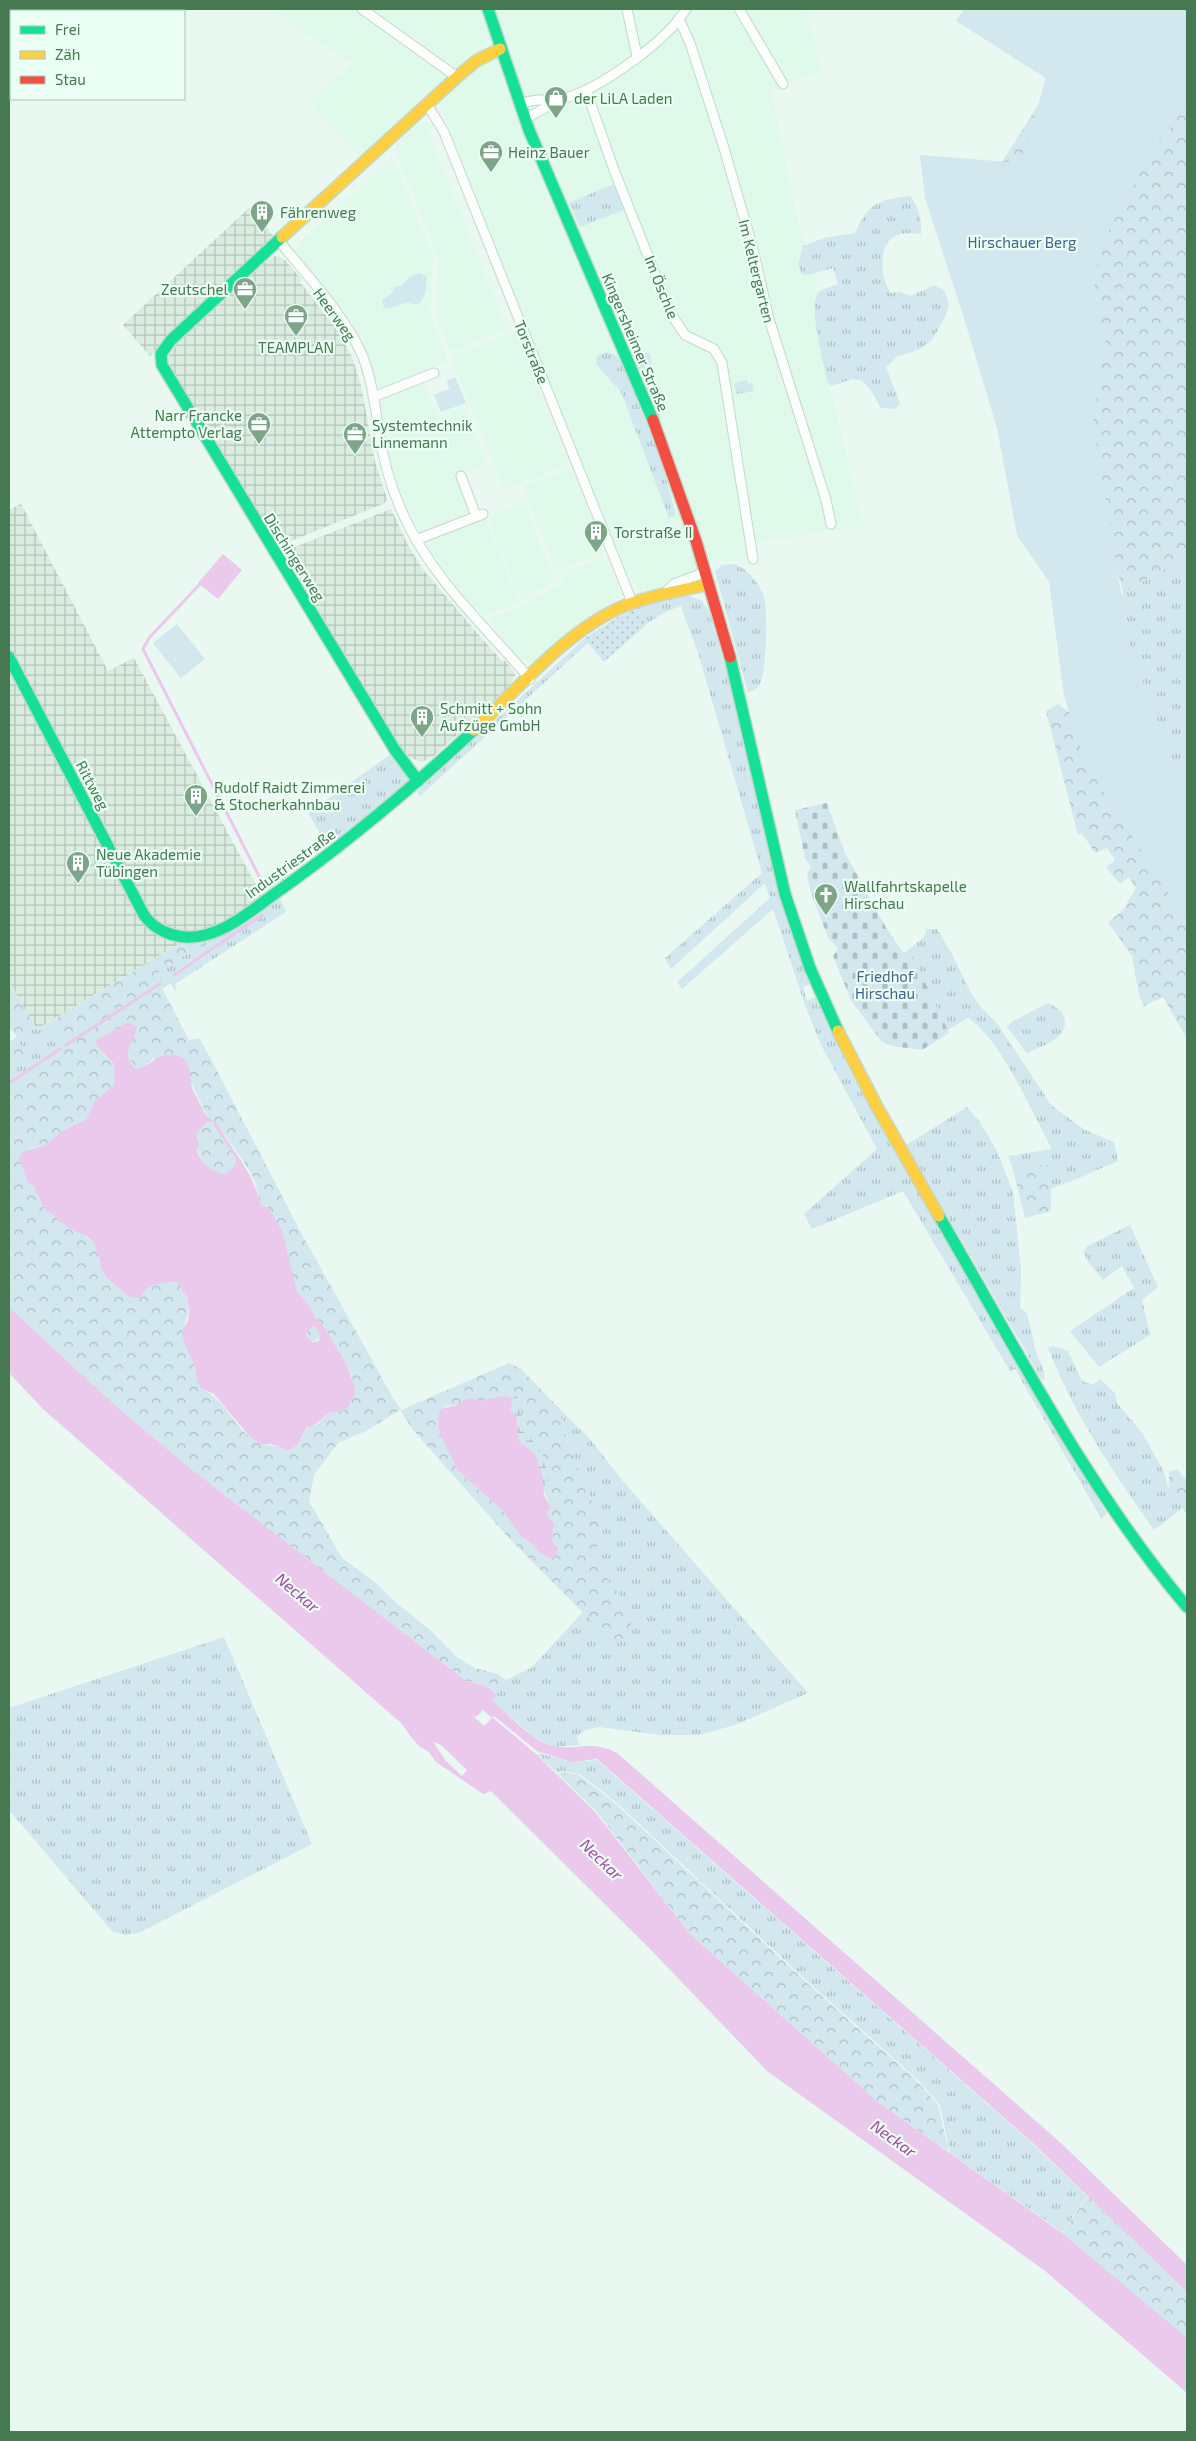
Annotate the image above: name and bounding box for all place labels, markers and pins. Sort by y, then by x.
shop icon: der LiLA Laden [543,85,569,119]
place label: der LiLA Laden [574,89,672,107]
office icon: Heinz Bauer [478,139,504,173]
place label: Heinz Bauer [508,143,590,161]
building icon: Fährenweg [249,199,275,233]
place label: Fährenweg [280,203,357,221]
office icon: Zeutschel [232,276,258,310]
place label: Zeutschel [161,280,229,298]
office icon: TEAMPLAN [283,303,309,337]
place label: TEAMPLAN [258,338,334,356]
place label: Narr Francke Attempto Verlag [131,406,243,441]
office icon: Narr Francke Attempto Verlag [246,411,272,445]
place label: Systemtechnik Linnemann [372,416,473,451]
office icon: Systemtechnik Linnemann [342,421,368,455]
building icon: Torstraße II [583,519,609,553]
place label: Torstraße II [614,523,693,541]
place label: Schmitt + Sohn Aufzüge GmbH [440,699,542,734]
building icon: Schmitt + Sohn Aufzüge GmbH [409,704,435,738]
place label: Rudolf Raidt Zimmerei & Stocherkahnbau [214,778,365,813]
building icon: Rudolf Raidt Zimmerei & Stocherkahnbau [183,783,209,817]
place label: Neue Akademie Tübingen [96,845,201,880]
building icon: Neue Akademie Tübingen [65,850,91,884]
place label: Wallfahrtskapelle Hirschau [844,877,967,912]
church icon: Wallfahrtskapelle Hirschau [813,882,839,916]

